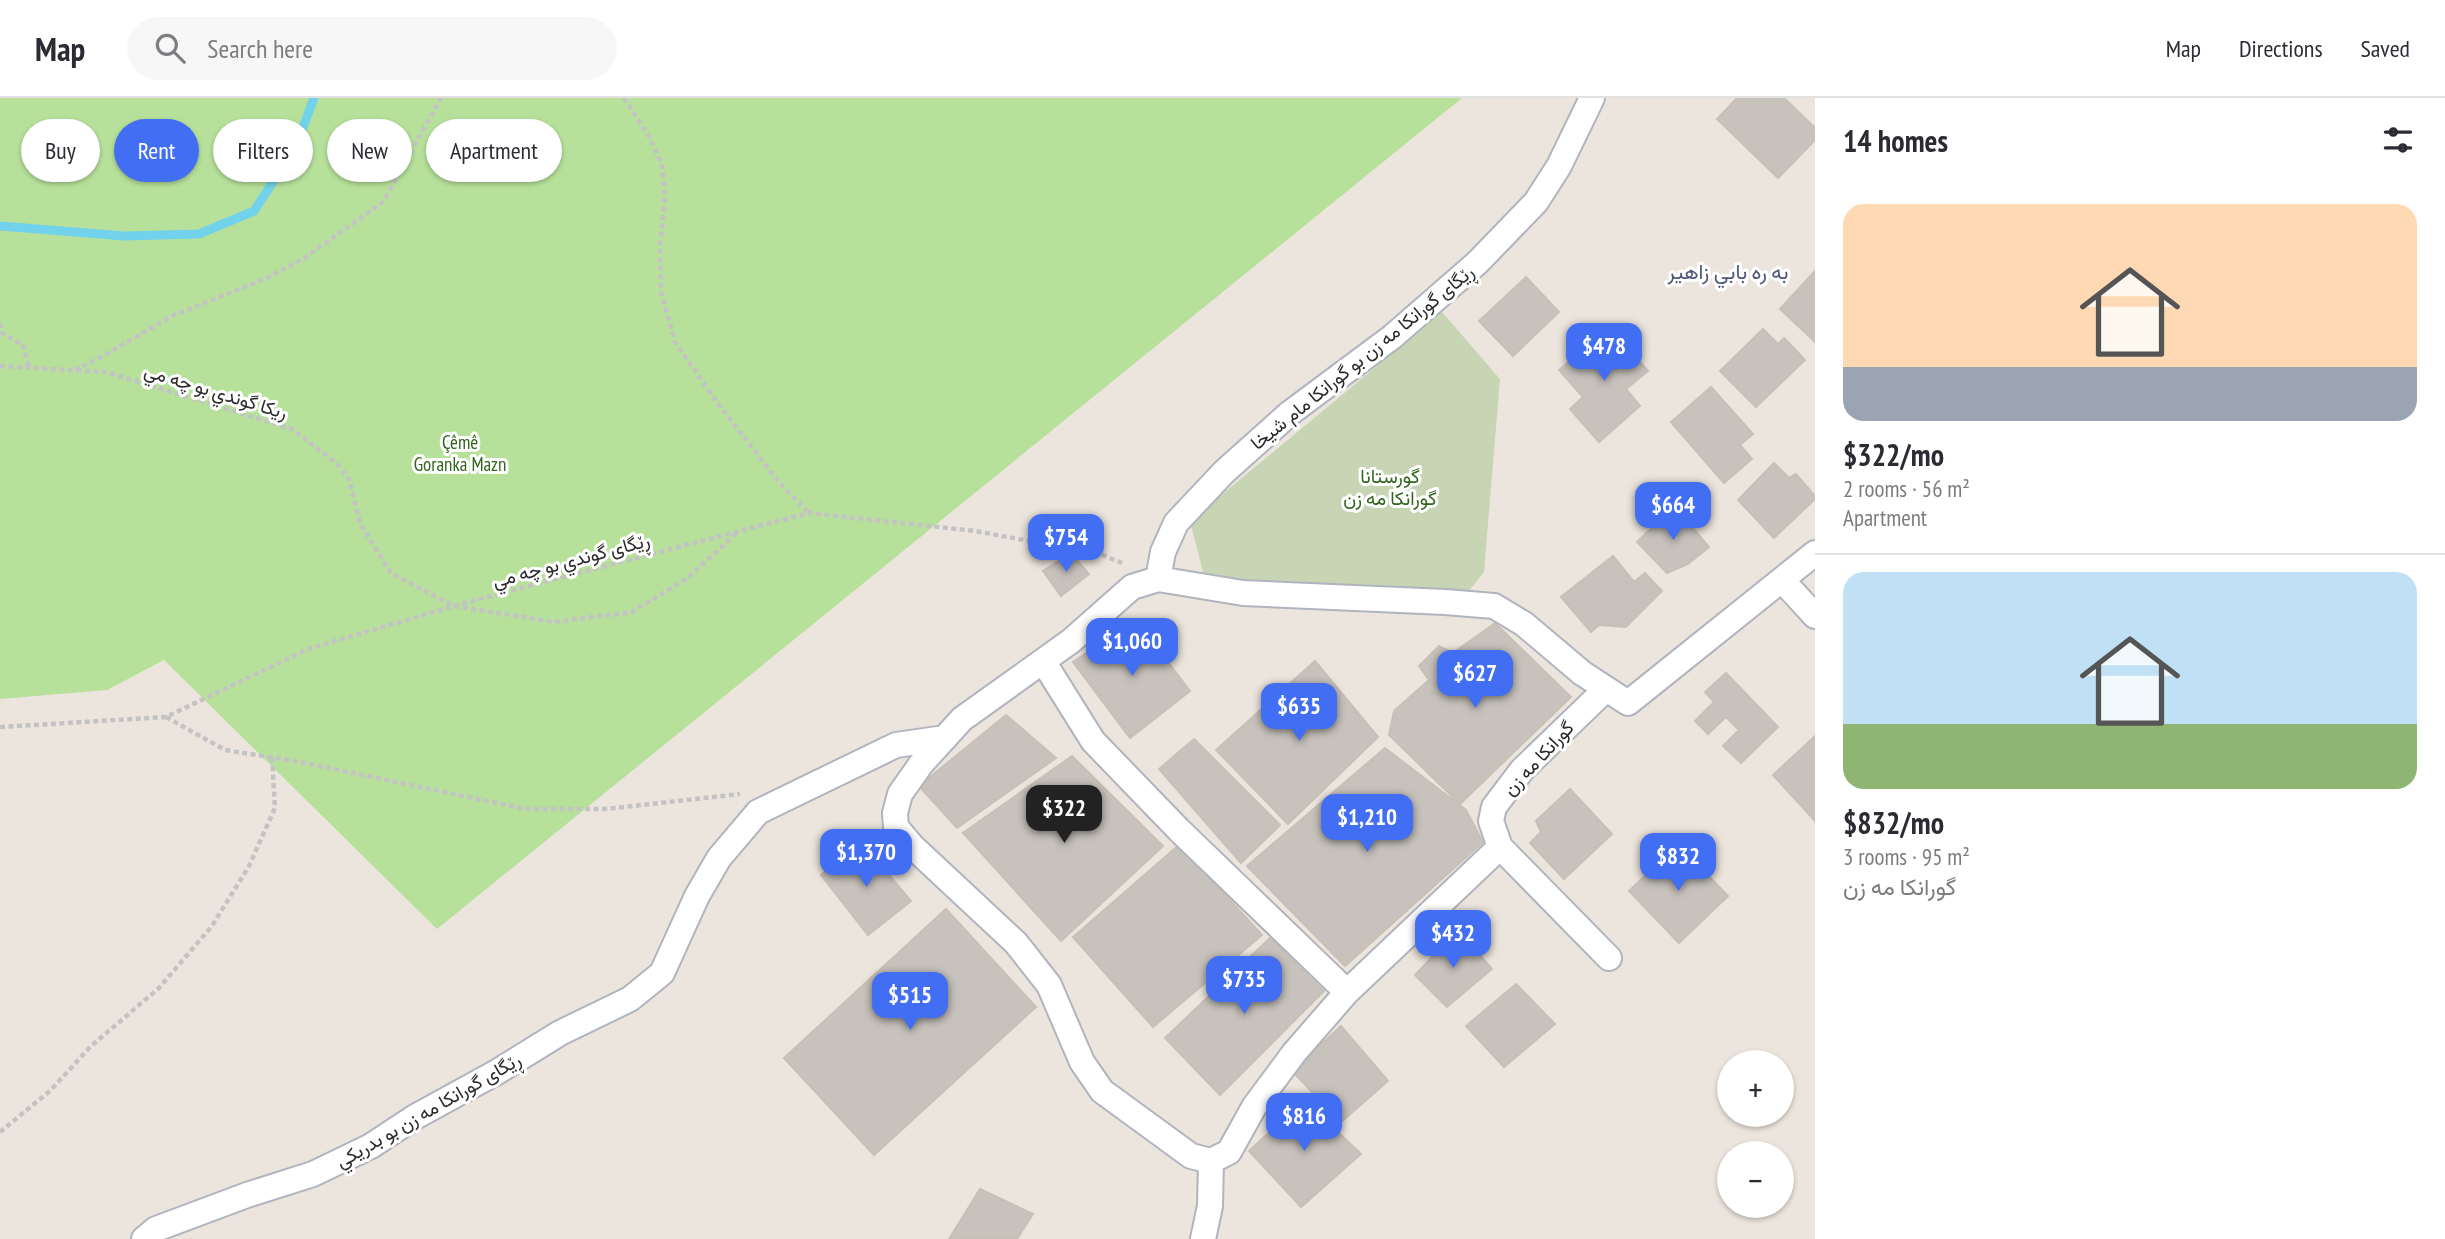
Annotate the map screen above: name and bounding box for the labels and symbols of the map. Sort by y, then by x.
district label: به ره بابي زاهير [1667,258,1788,289]
street label: ڕێگای گورانكا مه زن بو گورانکا مام شيخا [1245,259,1481,458]
pin: $478 [1563,324,1645,383]
street label: ريكا گوندي بو چه مي [140,358,291,428]
park label: Çêmê Goranka Mazn [414,430,506,476]
park label: گورستانا گورانكا مه زن [1343,464,1437,510]
pin: $664 [1632,482,1714,542]
pin: $754 [1025,514,1107,574]
street label: ڕێگای گوندي بو چه مي [490,527,653,596]
pin: $1,060 [1075,618,1189,678]
pin: $627 [1434,650,1516,710]
pin: $635 [1258,684,1340,743]
street label: گورانكا مه زن [1497,716,1579,800]
pin: $322 [1023,786,1105,845]
pin: $1,210 [1310,794,1424,854]
pin: $1,370 [809,830,923,889]
pin: $832 [1637,834,1719,893]
pin: $432 [1412,910,1494,970]
pin: $735 [1203,956,1285,1016]
pin: $515 [869,972,951,1032]
street label: ڕێگای گورانكا مه زن بو بدريكي [331,1047,527,1176]
pin: $816 [1263,1094,1345,1153]

